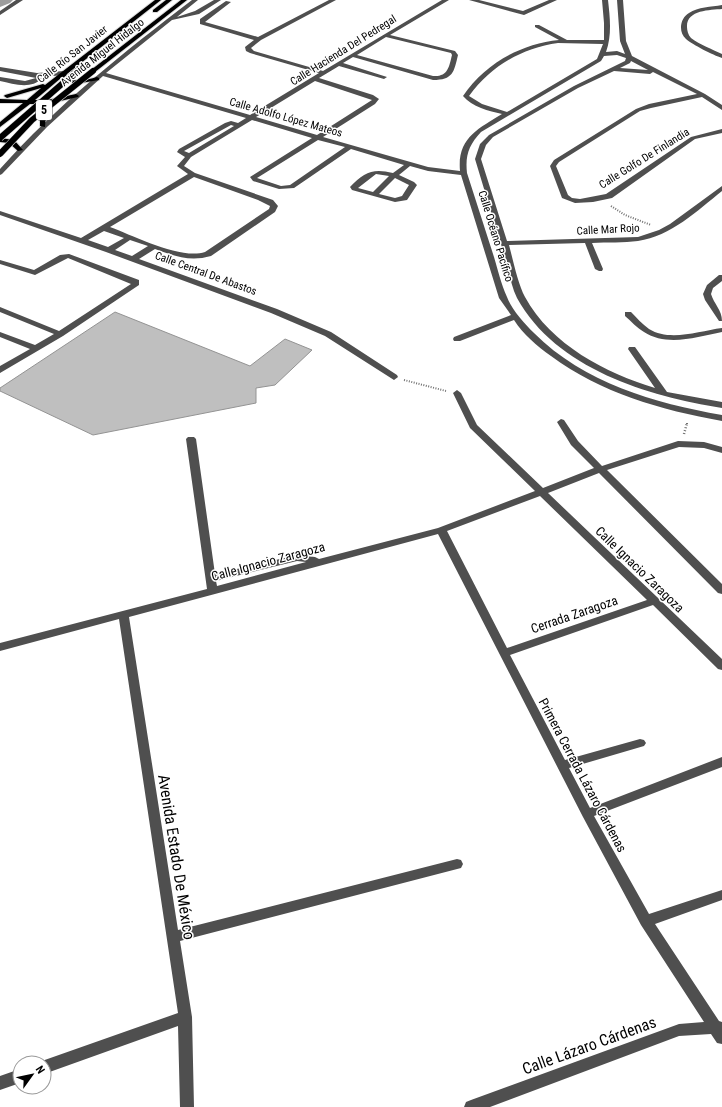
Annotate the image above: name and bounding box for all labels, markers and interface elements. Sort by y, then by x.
street label: Calle Hacienda Del Pedregal [288,12,399,88]
street label: Avenida Miguel Hidalgo [58,15,147,89]
street label: Calle Río San Javier [35,22,111,86]
street label: Calle Adolfo López Mateos [228,95,344,140]
road number: 5 [36,100,52,120]
street label: Calle Golfo De Finlandia [597,125,692,191]
street label: Calle Océano Pacífico [475,189,516,284]
street label: Calle Mar Rojo [576,221,640,238]
street label: Calle Central De Abastos [153,249,259,298]
street label: Calle Ignacio Zaragoza [592,523,687,615]
street label: Calle Ignacio Zaragoza [210,539,327,584]
street label: Cerrada Zaragoza [529,593,620,636]
street label: Primera Cerrada Lázaro Cárdenas [536,696,630,855]
street label: Avenida Estado De México [154,773,199,941]
street label: Calle Lázaro Cárdenas [520,1012,659,1079]
north arrow [12,1055,52,1095]
text: N [33,1063,47,1076]

